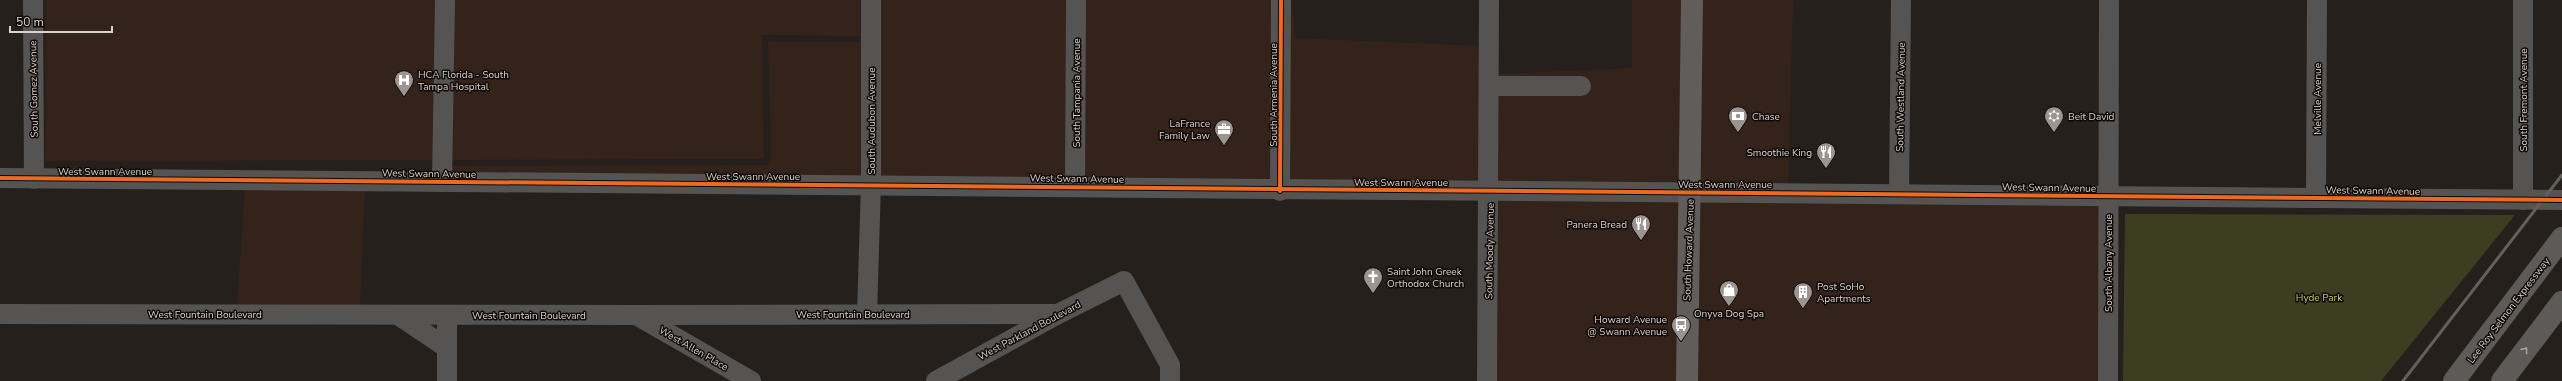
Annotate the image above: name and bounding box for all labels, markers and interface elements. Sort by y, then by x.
scale bar [10,8,112,34]
text: 50 m [16,14,44,30]
street label: South Tampania Avenue [1070,38,1084,148]
street label: South Gomez Avenue [26,40,42,138]
street label: South Westland Avenue [1893,42,1909,152]
street label: South Armenia Avenue [1267,43,1281,147]
street label: South Fremont Avenue [2517,48,2531,152]
street label: Melville Avenue [2311,63,2325,135]
street label: South Audubon Avenue [865,67,879,175]
place label: HCA Florida - South Tampa Hospital [418,68,509,94]
hospital icon: HCA Florida - South Tampa Hospital [393,69,415,97]
bank icon: Chase [1727,105,1749,133]
synagogue icon: Beit David [2043,105,2065,133]
place label: Chase [1752,110,1780,124]
place label: Beit David [2068,110,2115,124]
place label: LaFrance Family Law [1159,117,1211,143]
office icon: LaFrance Family Law [1213,118,1235,146]
restaurant icon: Smoothie King [1815,141,1837,169]
place label: Smoothie King [1747,146,1812,160]
street label: West Swann Avenue [58,165,152,179]
street label: West Swann Avenue [382,166,476,182]
street label: West Swann Avenue [706,170,800,184]
street label: West Swann Avenue [1030,171,1124,187]
street label: West Swann Avenue [1354,176,1448,190]
street label: West Swann Avenue [1678,178,1772,192]
street label: West Swann Avenue [2002,180,2096,196]
street label: West Swann Avenue [2326,183,2420,199]
street label: South Howard Avenue [1680,199,1698,301]
street label: South Moody Avenue [1482,203,1498,299]
restaurant icon: Panera Bread [1630,213,1652,241]
street label: South Albany Avenue [2102,214,2116,312]
place label: Panera Bread [1566,218,1627,232]
street label: Lee Roy Selmon Expressway [2464,254,2554,366]
place label: Saint John Greek Orthodox Church [1387,265,1464,291]
church icon: Saint John Greek Orthodox Church [1362,266,1384,294]
shop icon: Onyva Dog Spa [1718,279,1740,307]
place label: Post SoHo Apartments [1817,280,1871,306]
building icon: Post SoHo Apartments [1792,281,1814,309]
park label: Hyde Park [2296,291,2343,305]
street label: West Parkland Boulevard [976,298,1084,364]
place label: Onyva Dog Spa [1694,307,1764,321]
street label: West Fountain Boulevard [148,308,262,322]
street label: West Fountain Boulevard [796,308,910,322]
street label: West Fountain Boulevard [472,309,586,323]
place label: Howard Avenue @ Swann Avenue [1587,313,1667,339]
bus stop icon: Howard Avenue @ Swann Avenue [1670,314,1692,342]
street label: West Allen Place [656,323,731,374]
one-way arrow [2521,347,2528,354]

